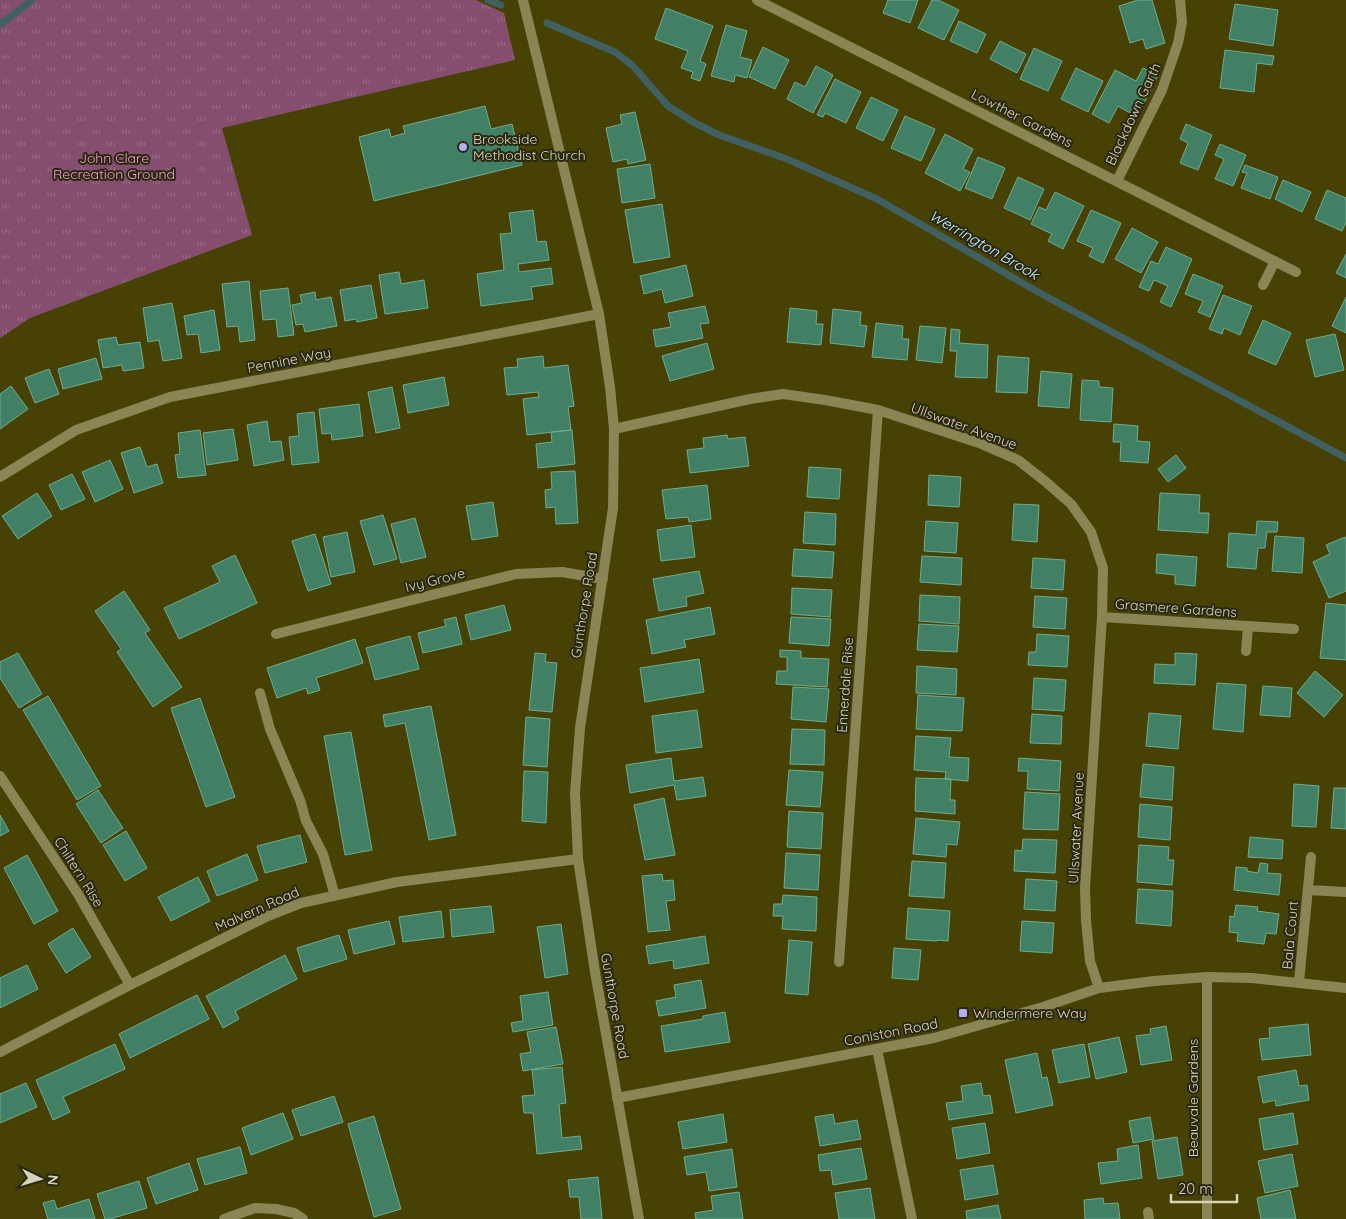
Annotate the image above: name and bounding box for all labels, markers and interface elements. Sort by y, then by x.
street label: Blackdown Garth [1101,60,1165,168]
street label: Lowther Gardens [968,85,1076,151]
place label: Brookside Methodist Church [473,130,586,164]
marker: Brookside Methodist Church [457,141,469,153]
park label: John Clare Recreation Ground [53,149,175,183]
water label: Werrington Brook [926,205,1044,285]
street label: Pennine Way [246,343,332,377]
street label: Ullswater Avenue [908,398,1020,454]
street label: Gunthorpe Road [567,551,601,659]
street label: Ivy Grove [403,564,467,596]
street label: Grasmere Gardens [1114,595,1238,621]
street label: Ennerdale Rise [833,637,857,733]
street label: Ullswater Avenue [1064,772,1088,884]
street label: Chiltern Rise [50,833,108,911]
street label: Malvern Road [212,882,302,936]
street label: Bala Court [1278,900,1302,970]
street label: Gunthorpe Road [597,952,633,1060]
place label: Windermere Way [973,1004,1087,1022]
marker: Windermere Way [957,1007,969,1019]
street label: Coniston Road [843,1014,939,1050]
street label: Beauvale Gardens [1184,1039,1202,1157]
north arrow [15,1154,65,1204]
scale bar [1171,1172,1237,1204]
text: N [44,1174,62,1186]
text: 20 m [1178,1179,1213,1198]

